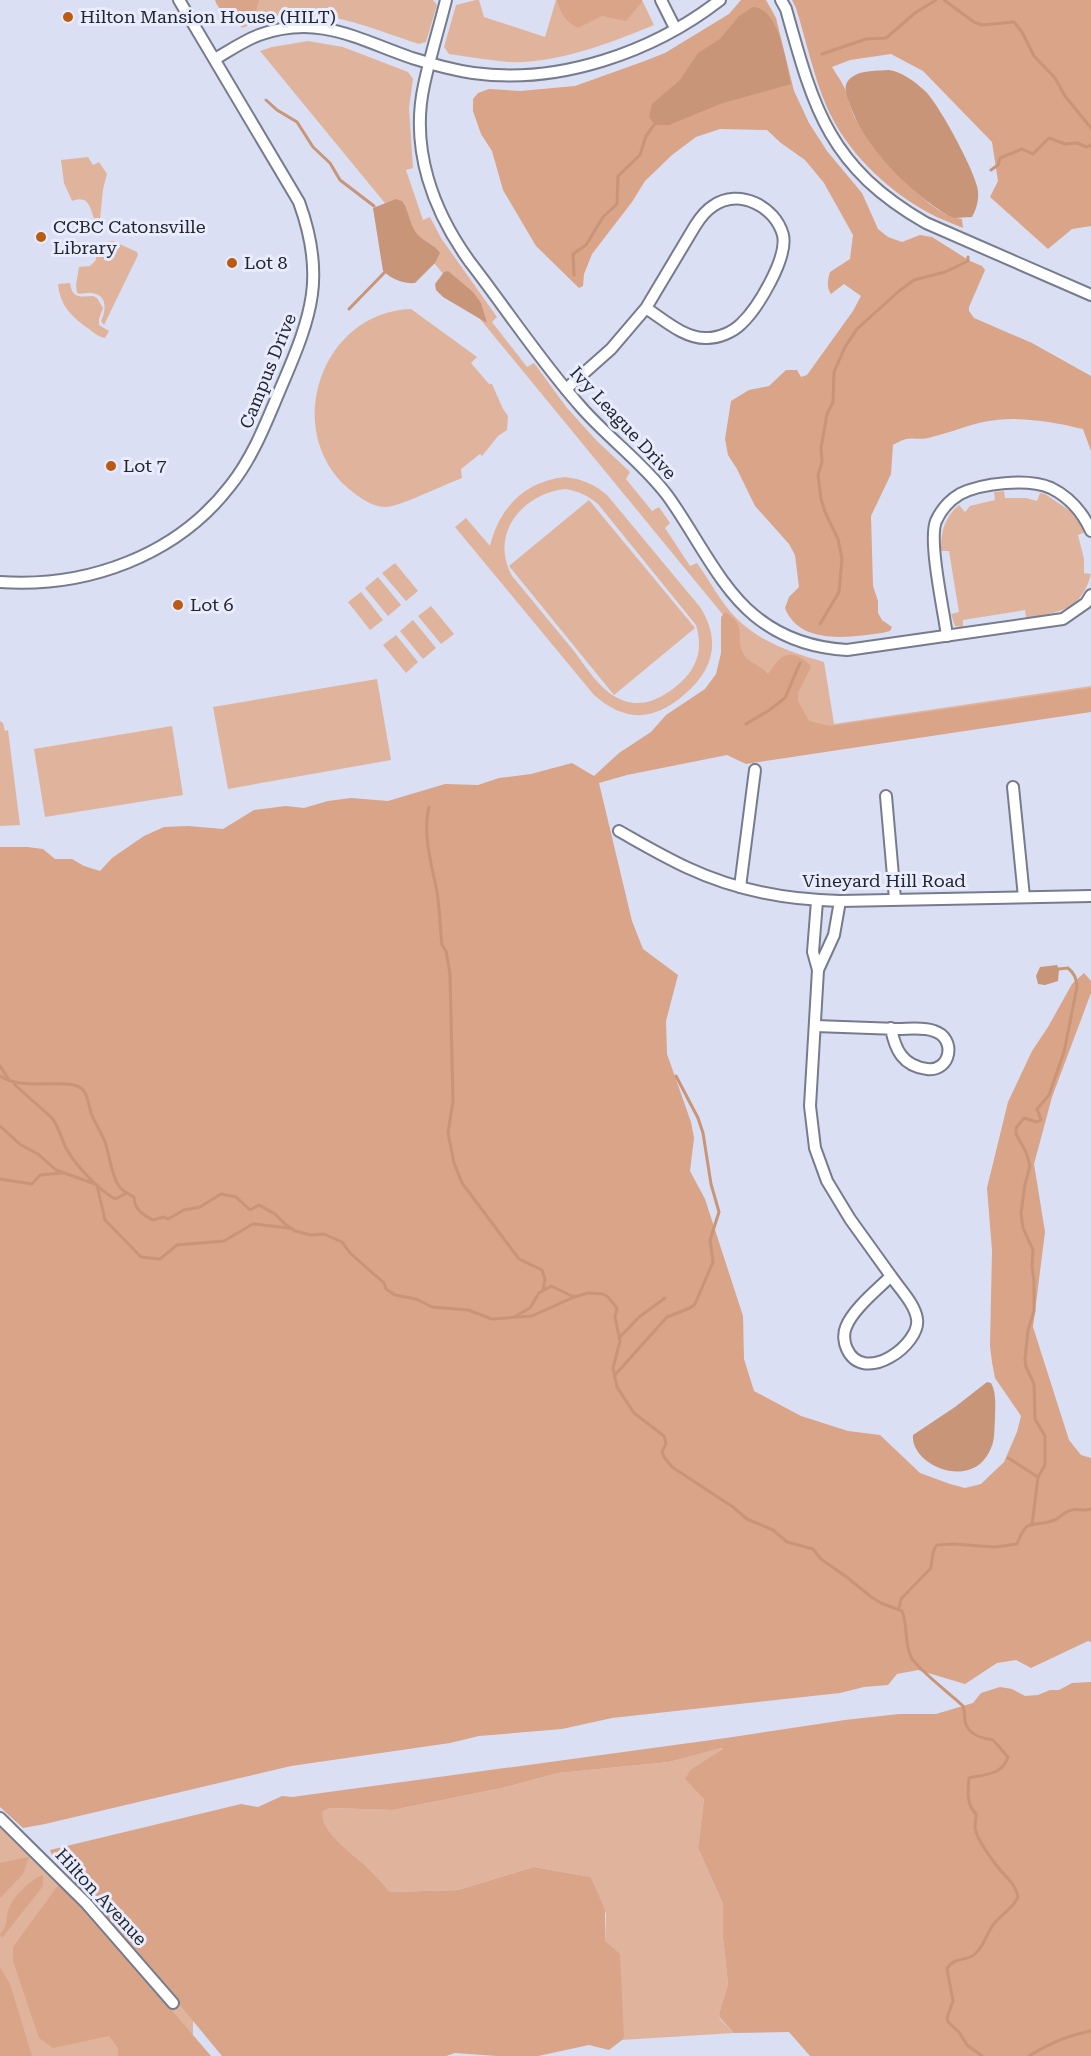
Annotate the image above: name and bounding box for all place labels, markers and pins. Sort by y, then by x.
place label: Hilton Mansion House (HILT) [80,6,336,27]
marker: Hilton Mansion House (HILT) [61,10,75,24]
place label: CCBC Catonsville Library [53,216,206,258]
marker: CCBC Catonsville Library [34,230,48,244]
place label: Lot 8 [244,252,288,273]
marker: Lot 8 [225,256,239,270]
place label: Lot 7 [123,455,167,476]
marker: Lot 7 [104,459,118,473]
place label: Lot 6 [190,594,234,615]
marker: Lot 6 [171,598,185,612]

